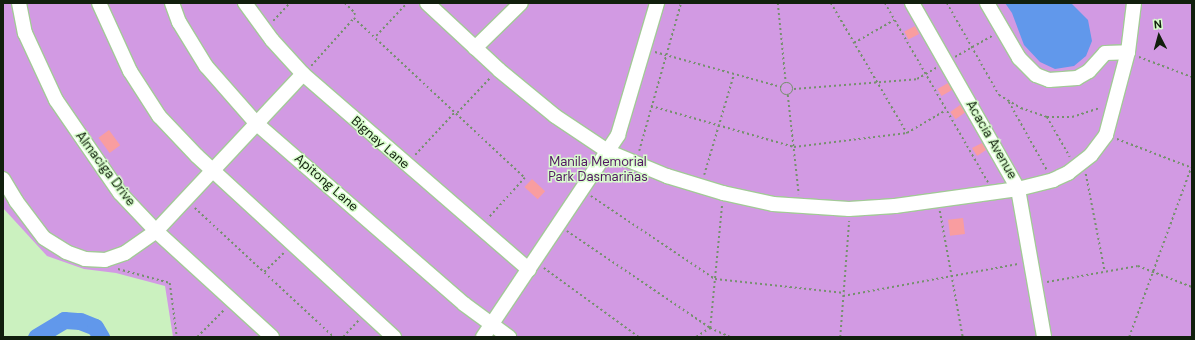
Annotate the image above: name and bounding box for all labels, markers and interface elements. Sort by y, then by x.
north arrow [1139,16,1179,56]
text: N [1153,17,1162,31]
street label: Acacia Avenue [962,98,1020,182]
street label: Bignay Lane [348,113,412,173]
street label: Almaciga Drive [72,129,138,209]
street label: Apitong Lane [291,151,361,215]
park label: Manila Memorial Park Dasmariñas [548,155,648,186]

